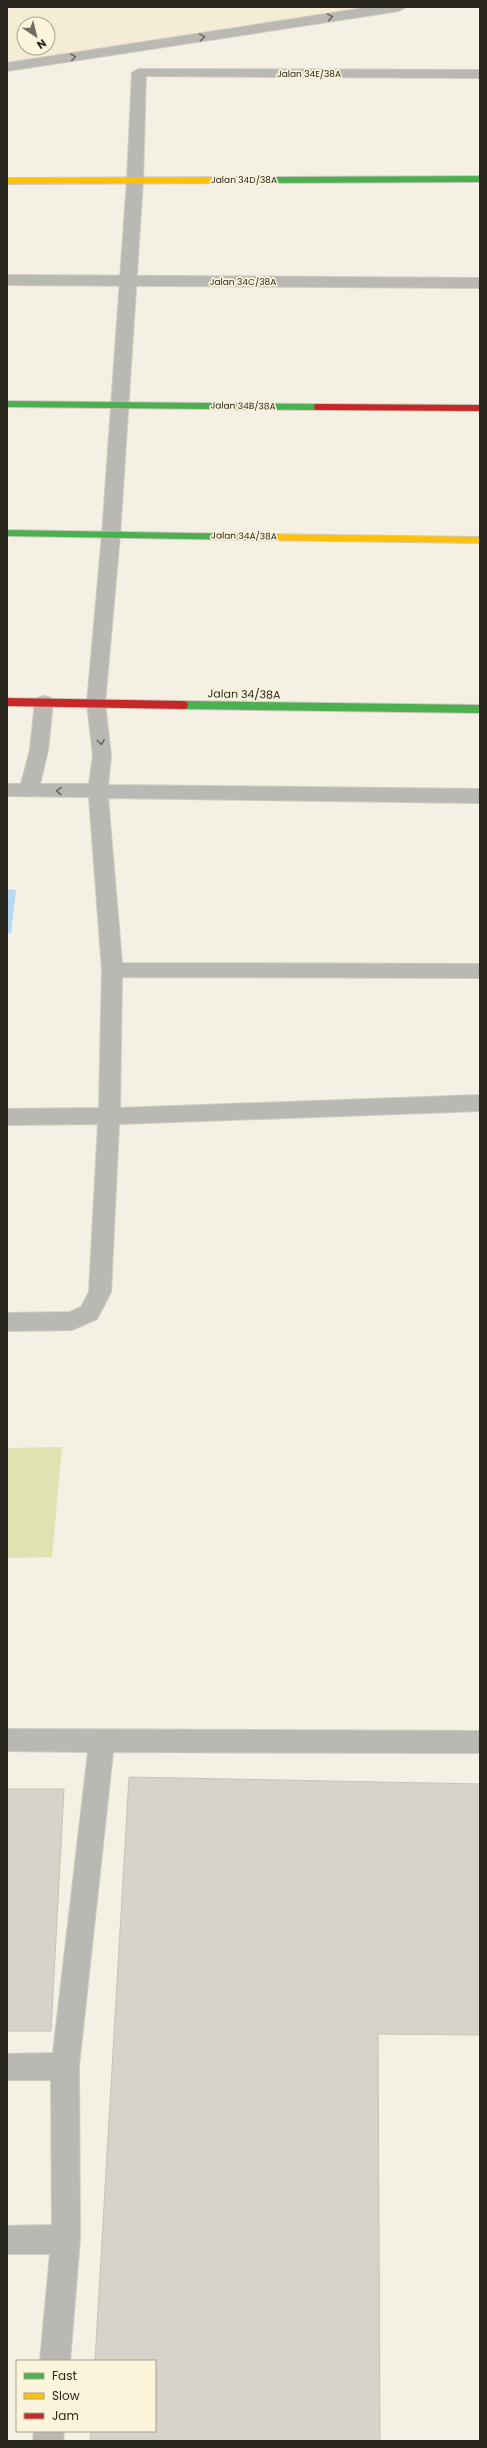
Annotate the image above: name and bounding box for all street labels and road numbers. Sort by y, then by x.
street label: Jalan 34E/38A [277,68,341,80]
street label: Jalan 34D/38A [211,174,277,186]
street label: Jalan 34C/38A [210,276,276,288]
street label: Jalan 34B/38A [210,399,276,413]
street label: Jalan 34A/38A [211,529,277,543]
street label: Jalan 34/38A [207,685,281,703]

